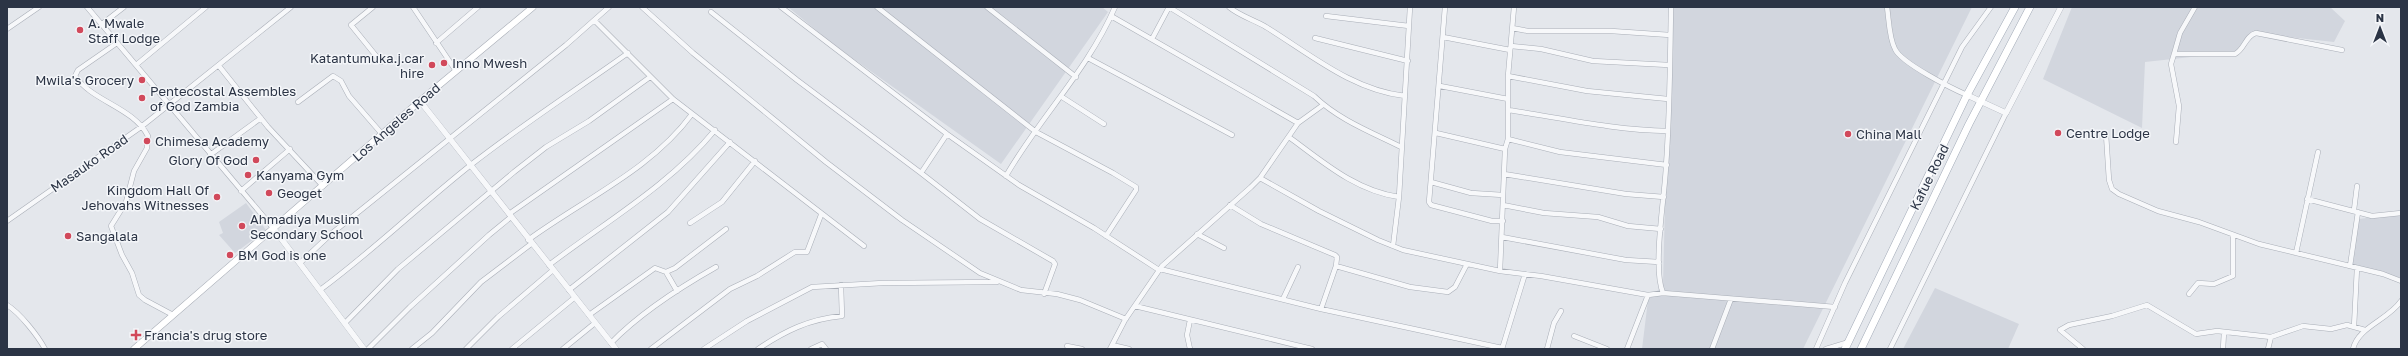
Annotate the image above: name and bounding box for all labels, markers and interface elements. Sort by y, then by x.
north arrow [2360,8,2400,48]
text: N [2376,11,2384,24]
place label: A. Mwale Staff Lodge [88,15,160,46]
marker: A. Mwale Staff Lodge [75,25,85,35]
place label: Katantumuka.j.car hire [310,50,424,81]
place label: Inno Mwesh [452,55,527,71]
marker: Inno Mwesh [439,58,449,68]
marker: Katantumuka.j.car hire [427,60,437,70]
place label: Mwila's Grocery [35,72,135,88]
marker: Mwila's Grocery [137,75,147,85]
street label: Los Angeles Road [349,80,443,164]
place label: Pentecostal Assembles of God Zambia [150,83,296,114]
marker: Pentecostal Assembles of God Zambia [137,93,147,103]
place label: Centre Lodge [2066,125,2150,141]
place label: China Mall [1856,126,1922,142]
marker: Centre Lodge [2053,128,2063,138]
marker: China Mall [1843,129,1853,139]
street label: Masauko Road [47,130,131,196]
place label: Chimesa Academy [155,133,270,149]
marker: Chimesa Academy [142,136,152,146]
street label: Kafue Road [1906,141,1952,213]
place label: Glory Of God [168,152,248,168]
marker: Glory Of God [251,155,261,165]
place label: Kanyama Gym [256,167,344,183]
marker: Kanyama Gym [243,170,253,180]
place label: Kingdom Hall Of Jehovahs Witnesses [81,182,209,213]
place label: Geoget [277,185,322,201]
marker: Geoget [264,188,274,198]
marker: Kingdom Hall Of Jehovahs Witnesses [212,192,222,202]
place label: Ahmadiya Muslim Secondary School [250,211,363,242]
marker: Ahmadiya Muslim Secondary School [237,221,247,231]
place label: Sangalala [76,228,138,244]
marker: Sangalala [63,231,73,241]
place label: BM God is one [238,247,326,263]
marker: BM God is one [225,250,235,260]
place label: Francia's drug store [144,327,267,343]
marker: Francia's drug store [131,330,141,340]

